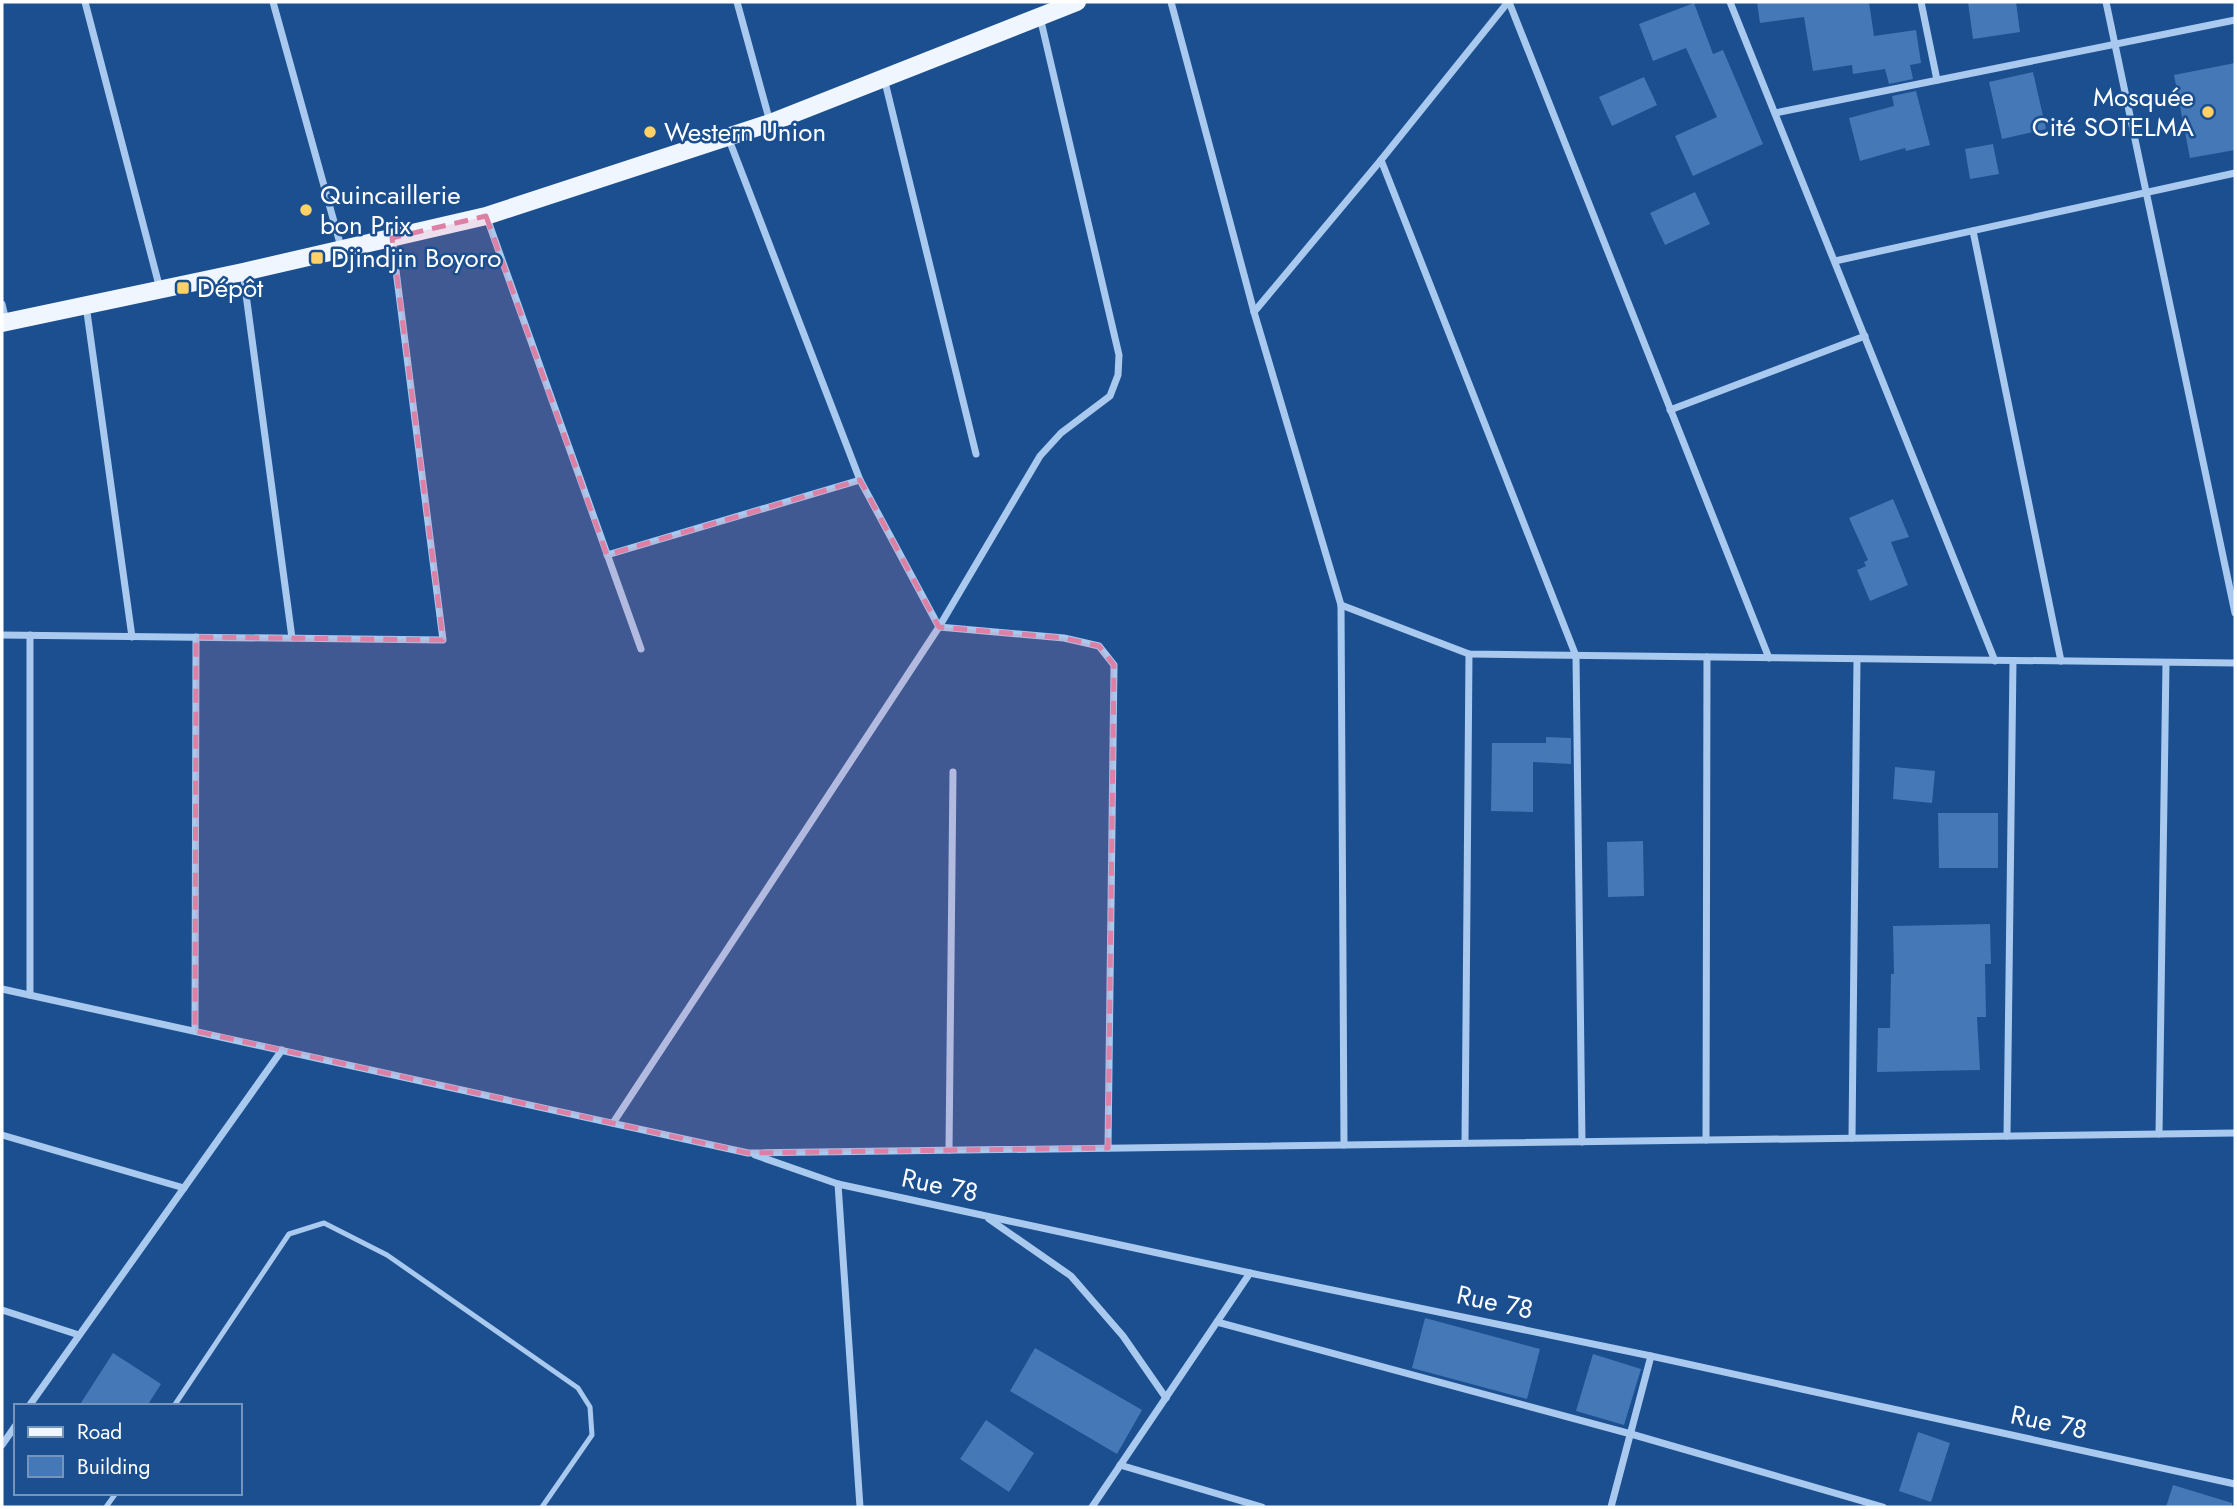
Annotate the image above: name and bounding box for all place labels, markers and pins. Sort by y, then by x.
place label: Mosquée Cité SOTELMA [2032,78,2195,146]
marker: Mosquée Cité SOTELMA [2200,104,2216,120]
place label: Western Union [664,113,826,151]
marker: Western Union [642,124,658,140]
place label: Quincaillerie bon Prix [320,176,461,244]
marker: Quincaillerie bon Prix [298,202,314,218]
place label: Djindjin Boyoro [331,239,501,277]
marker: Djindjin Boyoro [309,250,325,266]
place label: Dépôt [197,269,264,307]
marker: Dépôt [175,280,191,296]

